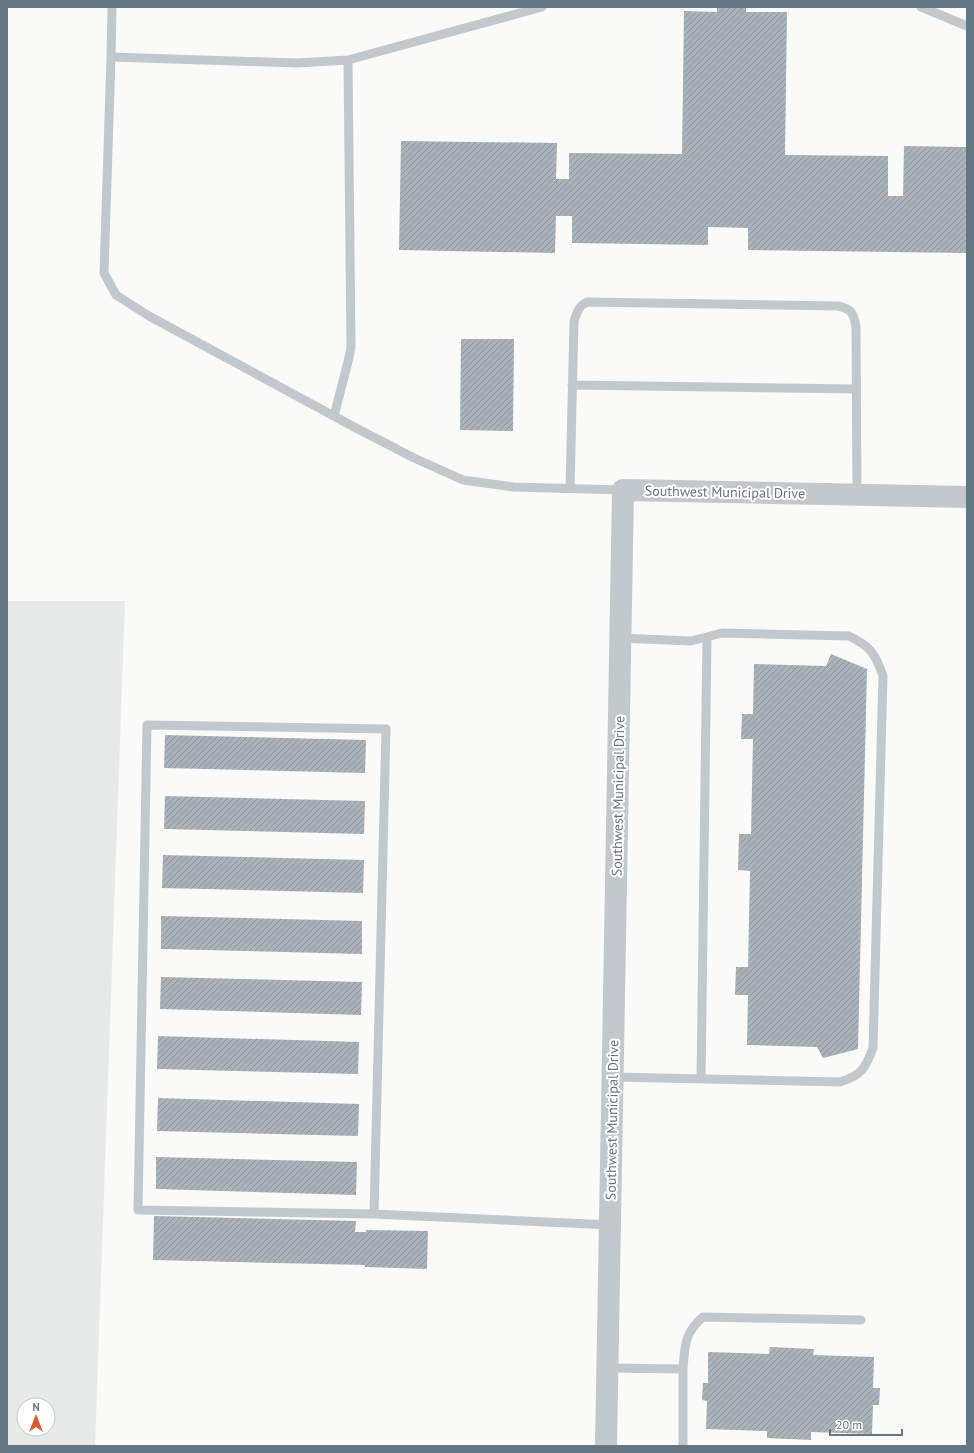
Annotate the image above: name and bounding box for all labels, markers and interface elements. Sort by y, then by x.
street label: Southwest Municipal Drive [645,482,805,502]
street label: Southwest Municipal Drive [608,716,628,876]
street label: Southwest Municipal Drive [602,1040,622,1200]
north arrow [16,1397,56,1437]
text: N [32,1400,40,1414]
scale bar [830,1411,902,1437]
text: 20 m [836,1417,862,1432]

